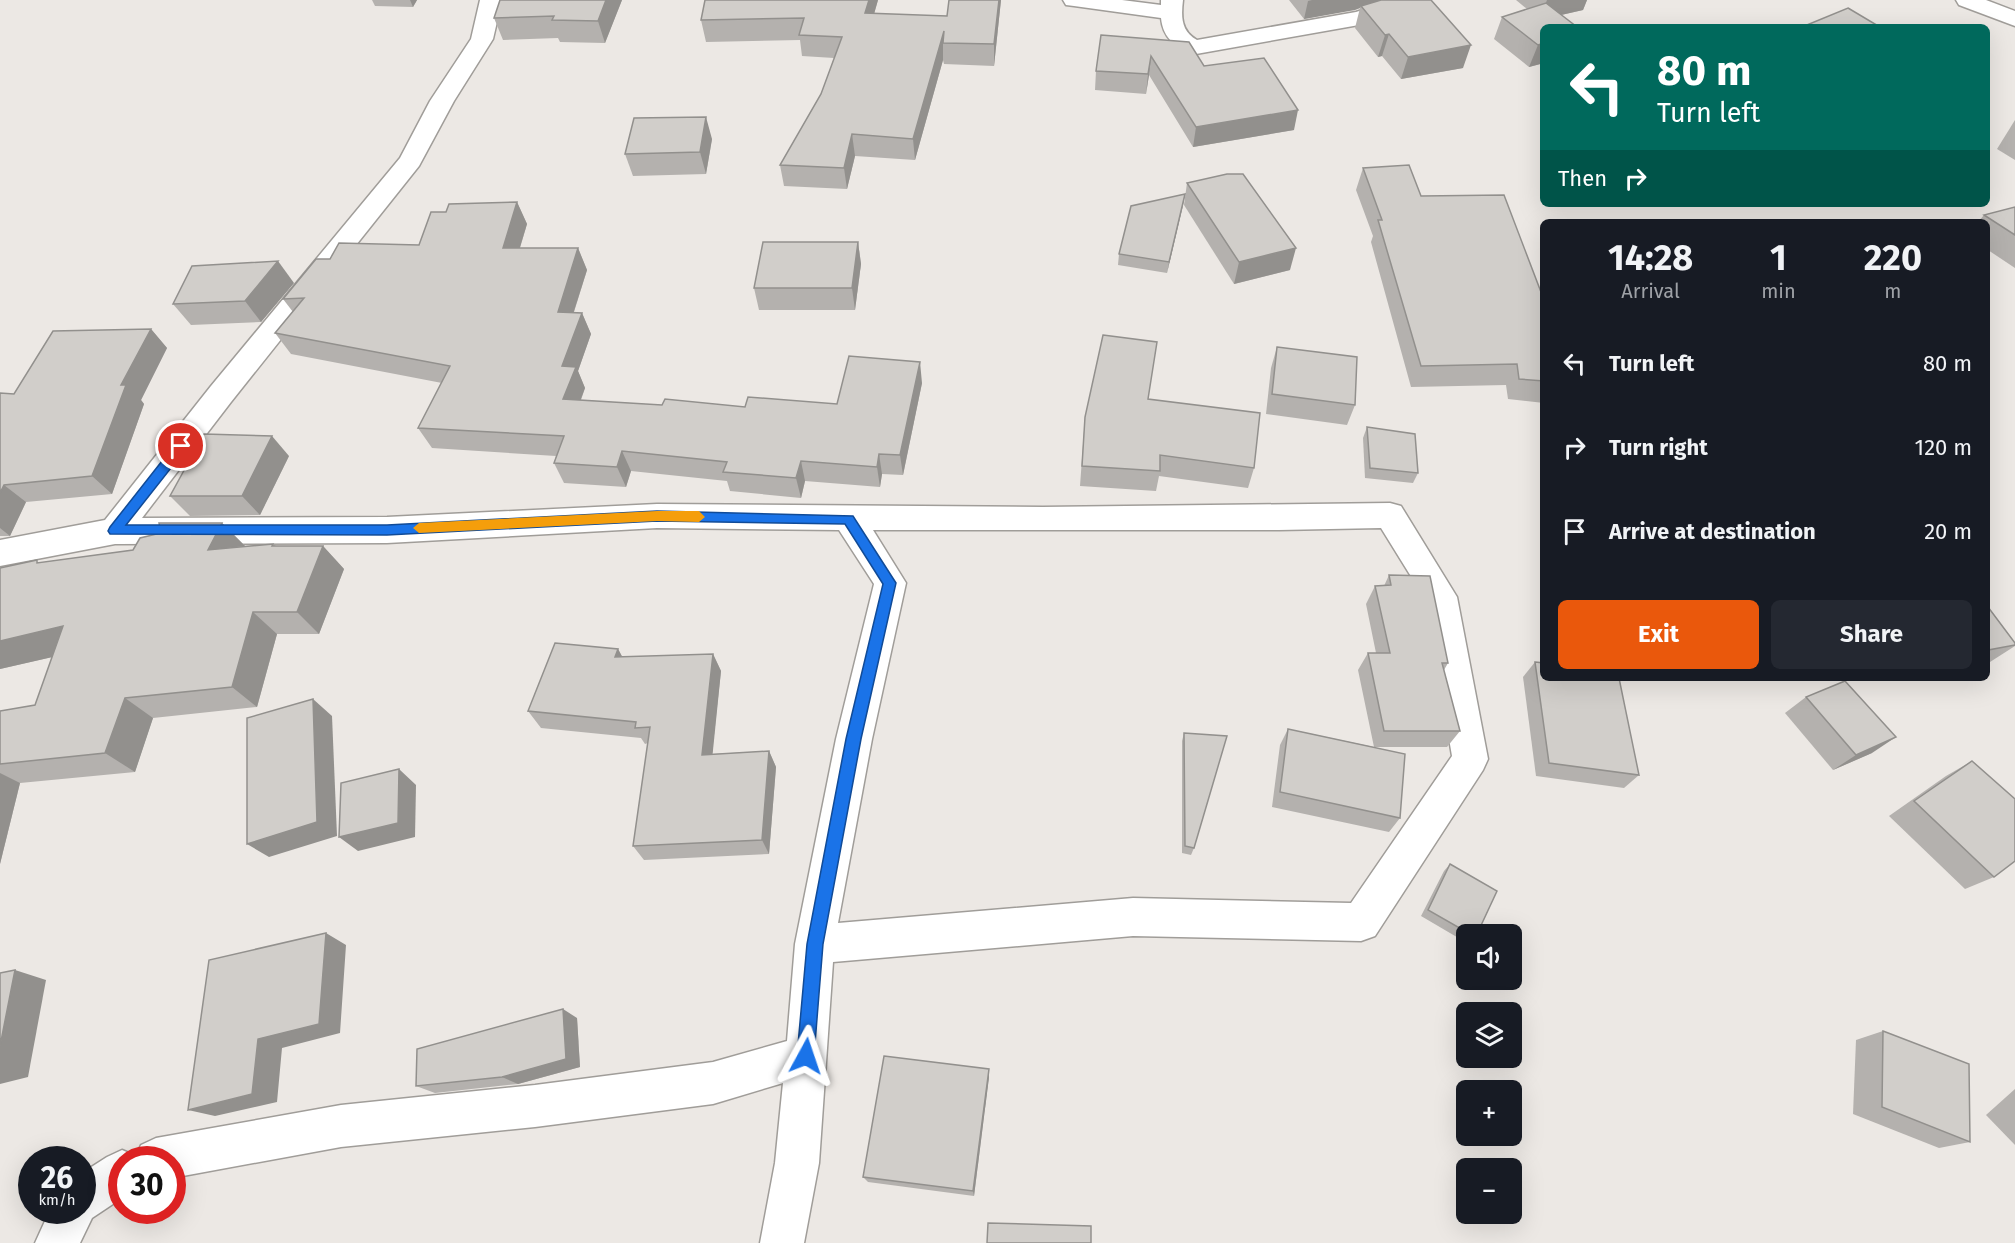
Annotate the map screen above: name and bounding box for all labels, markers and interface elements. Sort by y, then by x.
text: 80 m [1657,46,1751,96]
icon: left [1558,48,1636,126]
text: Turn left [1657,97,1760,129]
icon: right [1619,162,1652,195]
text: Then [1558,165,1607,192]
text: 14:28 [1608,236,1693,280]
text: 1 [1770,236,1787,280]
text: 220 [1864,236,1922,280]
text: Arrival [1621,279,1680,303]
text: min [1761,279,1796,303]
text: m [1884,279,1901,303]
icon: left [1558,347,1591,380]
text: Turn left [1609,350,1694,377]
text: 80 m [1923,350,1972,377]
pin [155,420,206,471]
icon: arrive [164,429,197,462]
icon: right [1558,431,1591,464]
text: Turn right [1609,434,1708,461]
text: 120 m [1915,434,1972,461]
icon: arrive [1558,515,1591,548]
text: Arrive at destination [1609,518,1816,545]
text: 20 m [1924,518,1972,545]
button: Exit [1558,600,1759,669]
button: Share [1771,600,1972,669]
map controls [1456,924,1522,1224]
button: sound [1456,924,1522,990]
button: layers [1456,1002,1522,1068]
position arrow [774,1024,838,1088]
button: + [1456,1080,1522,1146]
speed limit sign: 30 [108,1146,186,1224]
button: − [1456,1158,1522,1224]
text: 26 [41,1160,73,1196]
text: km/h [38,1191,76,1209]

